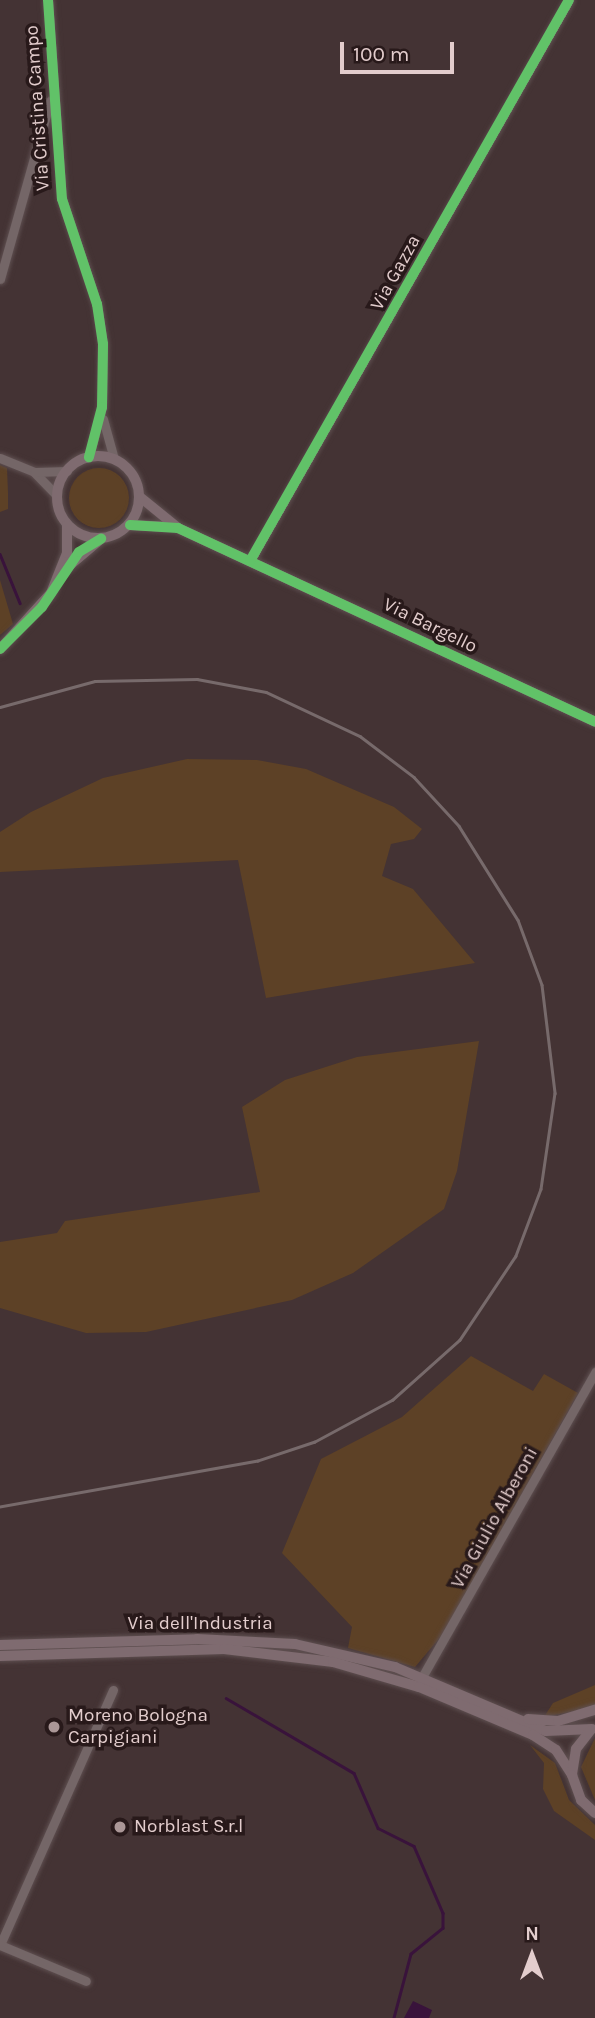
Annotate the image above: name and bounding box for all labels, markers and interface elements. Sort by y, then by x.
street label: Via Cristina Campo [21,24,55,192]
scale bar [343,28,457,72]
text: 100 m [353,42,410,66]
street label: Via Gazza [366,231,426,315]
street label: Via Bargello [379,593,481,659]
street label: Via Giulio Alberoni [447,1443,543,1593]
street label: Via dell'Industria [127,1613,273,1635]
place label: Moreno Bologna Carpigiani [68,1705,208,1749]
marker: Moreno Bologna Carpigiani [46,1719,62,1735]
place label: Norblast S.r.l [134,1816,243,1838]
marker: Norblast S.r.l [112,1819,128,1835]
north arrow [497,1920,567,1990]
text: N [525,1923,539,1945]

